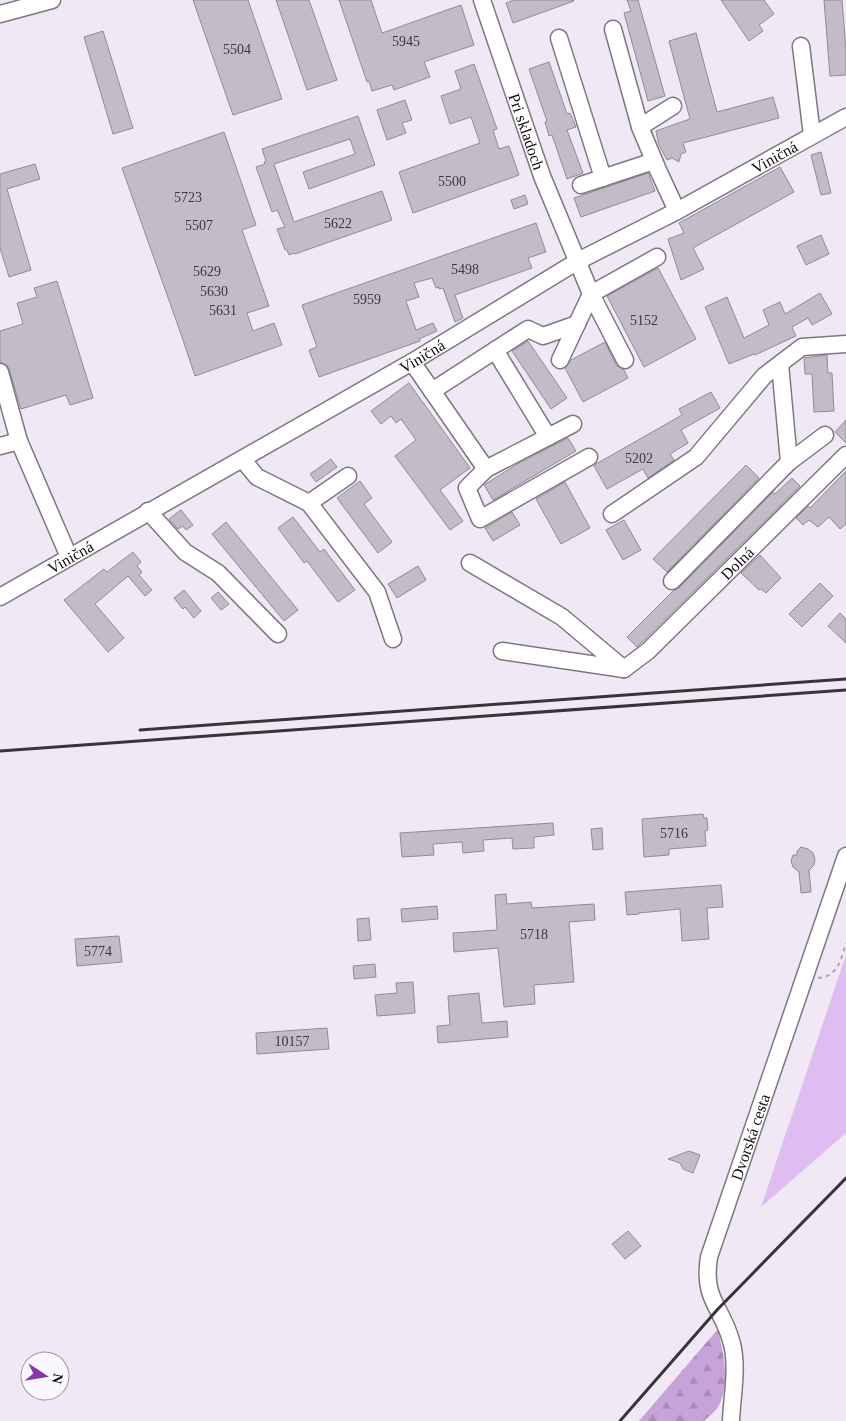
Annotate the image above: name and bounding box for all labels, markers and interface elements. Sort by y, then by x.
house number: 5945 [392,34,420,49]
house number: 5504 [223,42,251,57]
street label: Pri skladoch [506,91,548,172]
street label: Viničná [749,137,800,176]
house number: 5500 [438,174,466,189]
house number: 5723 [174,190,202,205]
house number: 5622 [324,216,352,231]
house number: 5507 [185,218,213,233]
house number: 5498 [451,262,479,277]
house number: 5629 [193,264,221,279]
house number: 5630 [200,284,228,299]
house number: 5959 [353,292,381,307]
house number: 5631 [209,303,237,318]
house number: 5152 [630,313,658,328]
street label: Viničná [396,336,448,376]
house number: 5202 [625,451,653,466]
street label: Viničná [45,537,96,577]
street label: Dolná [717,543,757,583]
house number: 5716 [660,826,688,841]
house number: 5718 [520,927,548,942]
house number: 5774 [84,944,112,959]
house number: 10157 [275,1034,310,1049]
street label: Dvorská cesta [727,1092,773,1182]
north arrow [20,1351,70,1401]
text: N [49,1372,66,1385]

